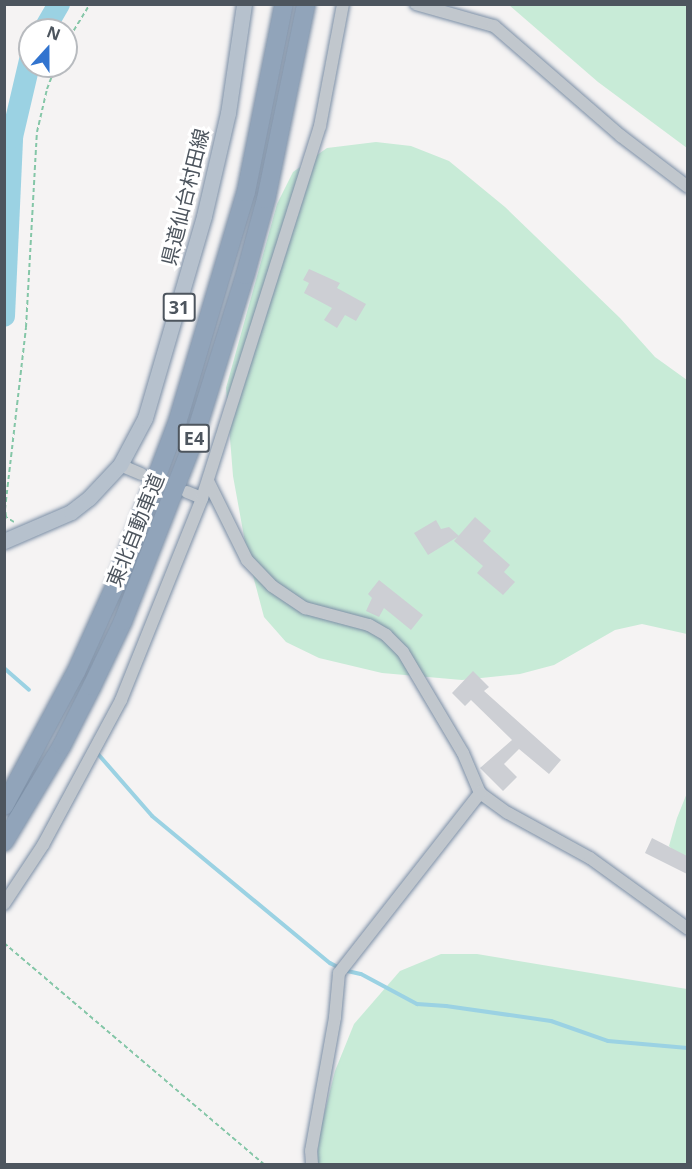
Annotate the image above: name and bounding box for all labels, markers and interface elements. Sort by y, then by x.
north arrow [18,18,78,78]
text: N [44,20,64,46]
street label: 県道仙台村田線 [156,126,214,268]
road number: 31 [162,292,195,322]
road number: E4 [178,423,210,453]
street label: 東北自動車道 [101,470,169,590]

